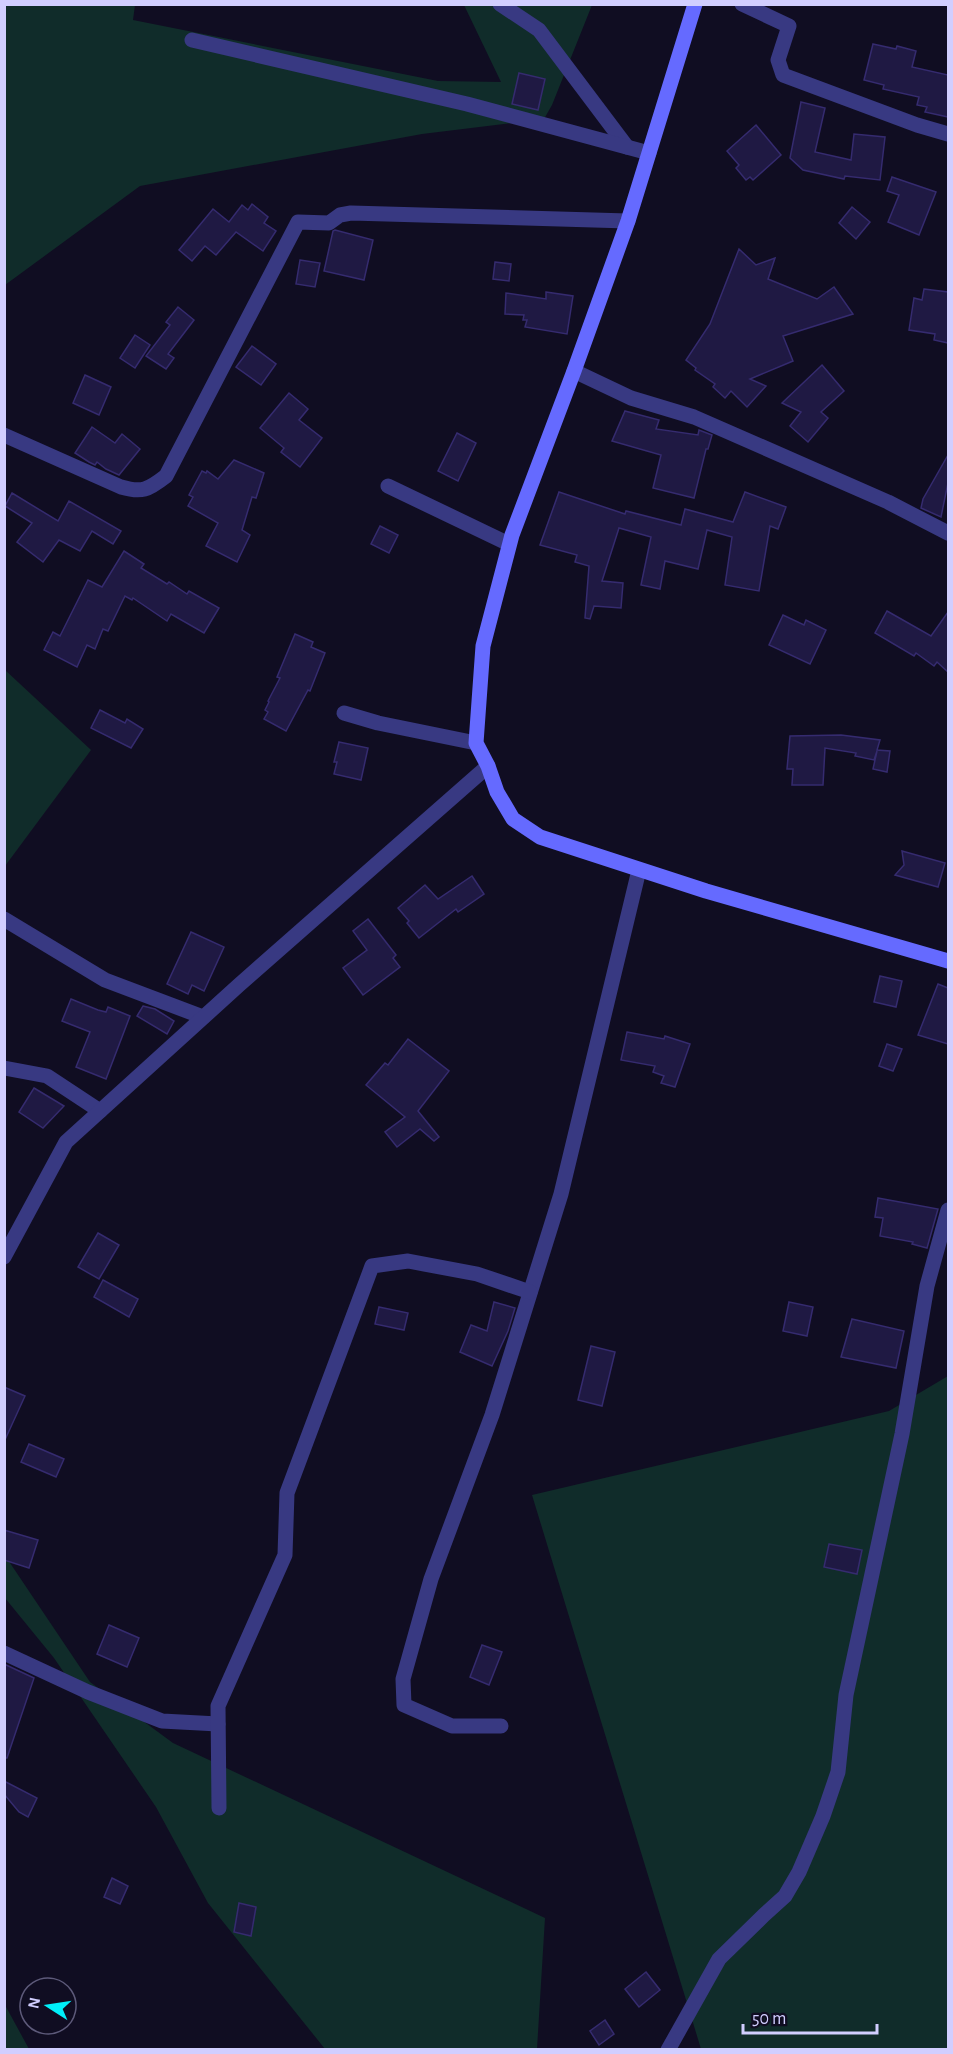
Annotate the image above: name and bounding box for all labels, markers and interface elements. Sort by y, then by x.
north arrow [18,1976,78,2036]
text: N [25,1996,43,2010]
scale bar [743,1997,876,2035]
text: 50 m [752,2010,786,2028]

